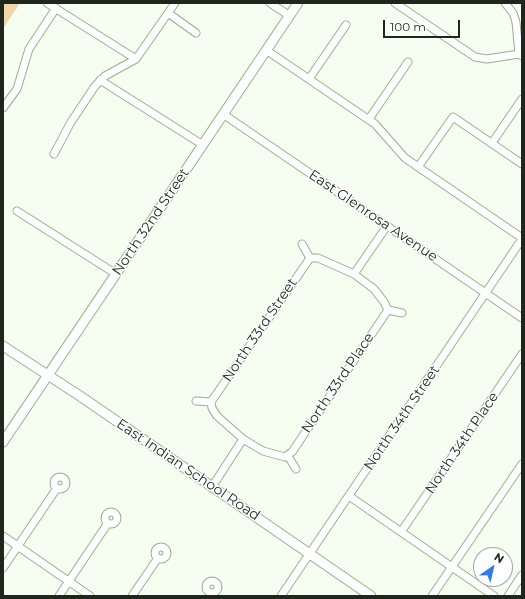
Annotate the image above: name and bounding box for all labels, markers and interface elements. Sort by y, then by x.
scale bar [385,12,462,38]
text: 100 m [390,19,426,34]
street label: North 32nd Street [109,165,193,279]
street label: East Glenrosa Avenue [305,167,441,265]
street label: North 33rd Street [219,275,301,385]
street label: North 33rd Place [298,330,378,436]
street label: North 34th Street [361,362,443,474]
street label: North 34th Place [422,389,502,497]
street label: East Indian School Road [113,416,263,524]
north arrow [473,547,513,587]
text: N [492,550,507,566]

